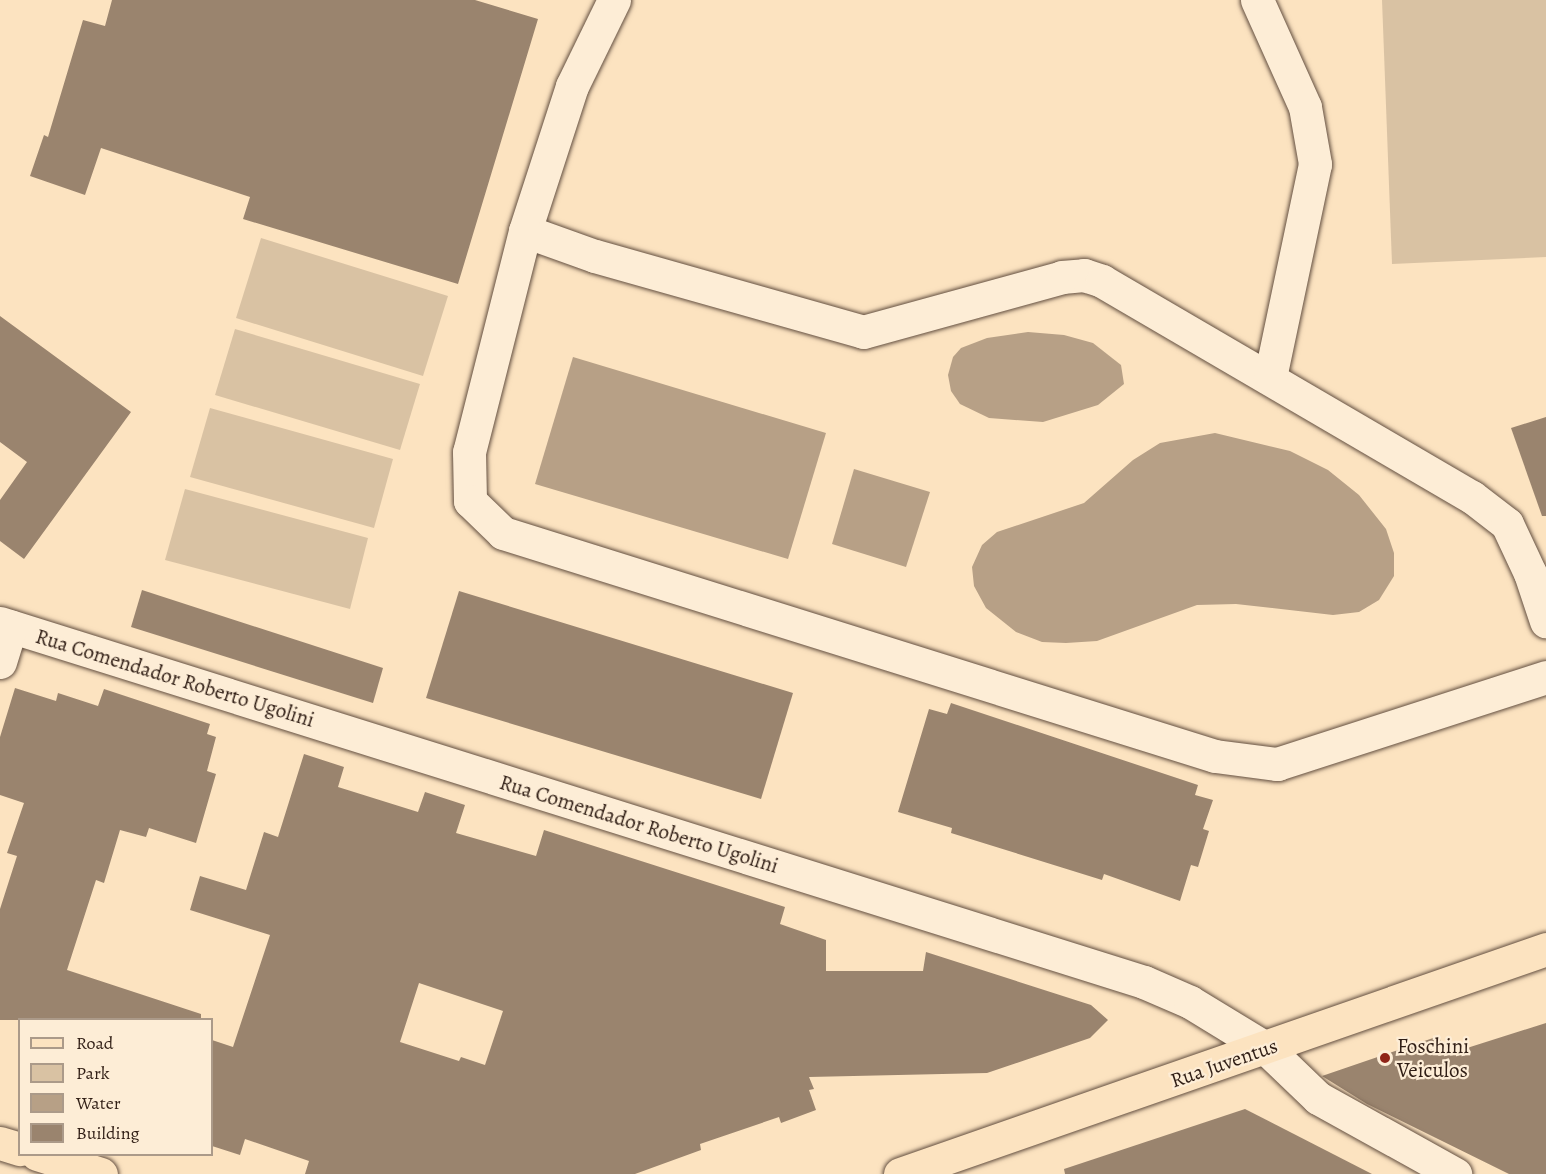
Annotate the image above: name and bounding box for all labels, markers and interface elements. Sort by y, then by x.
street label: Rua Comendador Roberto Ugolini [33,624,317,732]
street label: Rua Comendador Roberto Ugolini [497,770,781,878]
legend [18,1018,213,1156]
text: Road [76,1031,113,1055]
street label: Rua Juventus [1167,1033,1281,1093]
place label: Foschini Veiculos [1397,1033,1469,1083]
marker: Foschini Veiculos [1378,1051,1392,1065]
text: Park [76,1061,110,1085]
text: Water [76,1091,121,1115]
text: Building [76,1121,140,1145]

